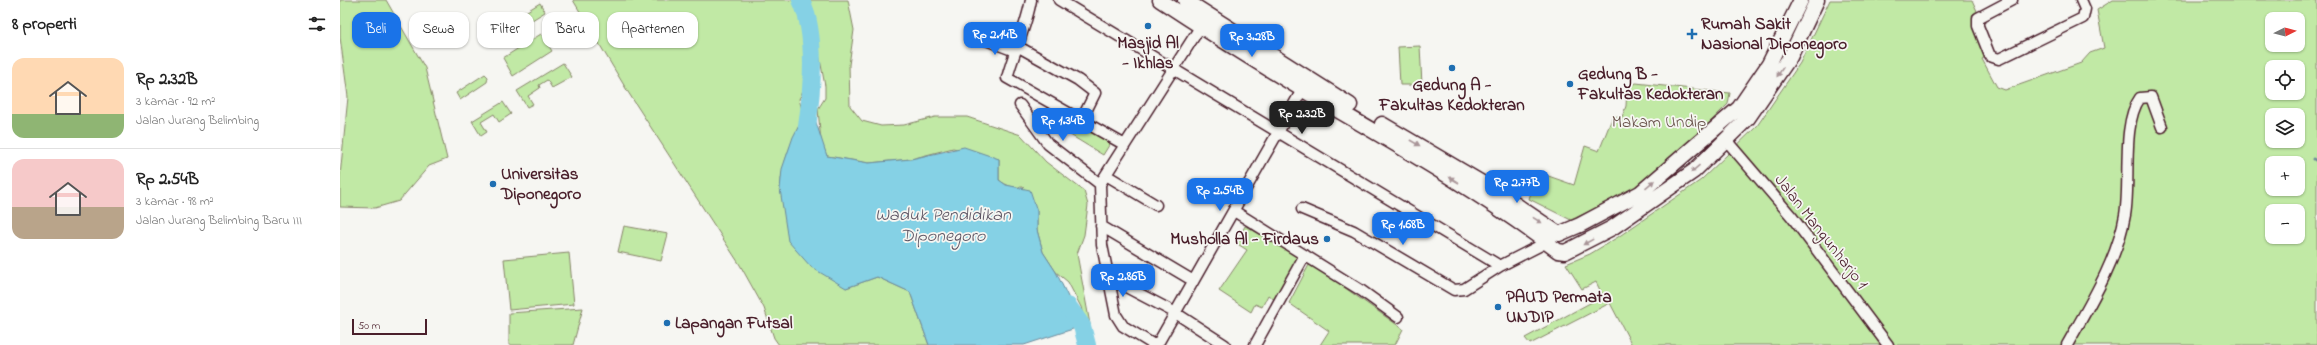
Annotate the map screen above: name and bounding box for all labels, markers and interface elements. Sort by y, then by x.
text: 8 properti [12,12,77,37]
chip: Beli [352,12,401,48]
chip: Sewa [409,12,469,48]
chip: Filter [477,12,534,48]
chip: Baru [542,12,599,48]
chip: Apartemen [607,12,698,48]
place label: Rumah Sakit Nasional Diponegoro [1701,12,1847,59]
north arrow [2265,12,2305,52]
map controls [2265,12,2305,244]
icon: filters [306,13,328,35]
marker: Masjid Al - Ikhlas [1143,21,1153,31]
pin: Rp 2.14B [954,22,1036,56]
pin: Rp 3.28B [1211,24,1293,58]
text: Rp 2.14B [973,25,1017,44]
text: Rp 3.28B [1229,27,1275,46]
marker: Rumah Sakit Nasional Diponegoro [1686,28,1698,40]
place label: Masjid Al - Ikhlas [1117,31,1179,76]
button: locate [2265,60,2305,100]
place label: Gedung B - Fakultas Kedokteran [1577,62,1724,107]
marker: Gedung A - Fakultas Kedokteran [1447,63,1457,73]
one-way arrow [1777,66,1784,78]
text: Rp 2.32B [136,67,198,92]
place label: Gedung A - Fakultas Kedokteran [1378,73,1525,118]
icon: home [44,74,92,122]
marker: Gedung B - Fakultas Kedokteran [1565,79,1575,89]
text: 3 kamar · 92 m² [136,92,215,111]
pin: Rp 2.32B [1261,101,1343,135]
text: Rp 2.32B [1278,104,1326,123]
pin: Rp 1.34B [1022,108,1104,142]
button: layers [2265,108,2305,148]
park label: Makam Undip [1612,110,1706,135]
text: Jalan Jurang Belimbing [136,111,259,130]
text: Rp 1.34B [1041,111,1085,130]
one-way arrow [1409,140,1421,147]
button: + [2265,156,2305,196]
place label: Universitas Diponegoro [500,162,581,209]
one-way arrow [1690,165,1701,174]
text: Rp 2.54B [136,167,199,192]
street label: Jalan Mangunharjo 1 [1766,169,1874,297]
pin: Rp 2.77B [1476,170,1558,204]
text: Rp 2.77B [1494,173,1540,192]
icon: home [44,175,92,223]
one-way arrow [1449,176,1459,184]
pin: Rp 2.54B [1179,178,1261,212]
marker: Universitas Diponegoro [488,179,498,189]
one-way arrow [1645,180,1655,189]
text: Rp 2.54B [1196,181,1244,200]
text: 3 kamar · 98 m² [136,192,214,211]
water label: Waduk Pendidikan Diponegoro [875,203,1012,250]
button: − [2265,204,2305,244]
text: Jalan Jurang Belimbing Baru III [136,211,302,230]
pin: Rp 1.68B [1362,212,1444,246]
text: Rp 1.68B [1381,215,1425,234]
one-way arrow [1531,216,1543,223]
place label: Musholla Al - Firdaus [1170,227,1319,252]
marker: Musholla Al - Firdaus [1322,234,1332,244]
one-way arrow [1582,239,1594,245]
pin: Rp 2.86B [1082,264,1164,298]
text: Rp 2.86B [1100,267,1146,286]
place label: PAUD Permata UNDIP [1506,285,1612,330]
marker: PAUD Permata UNDIP [1493,302,1503,312]
place label: Lapangan Futsal [675,311,793,338]
scale bar [352,317,427,336]
text: 50 m [358,318,380,334]
marker: Lapangan Futsal [662,318,672,328]

